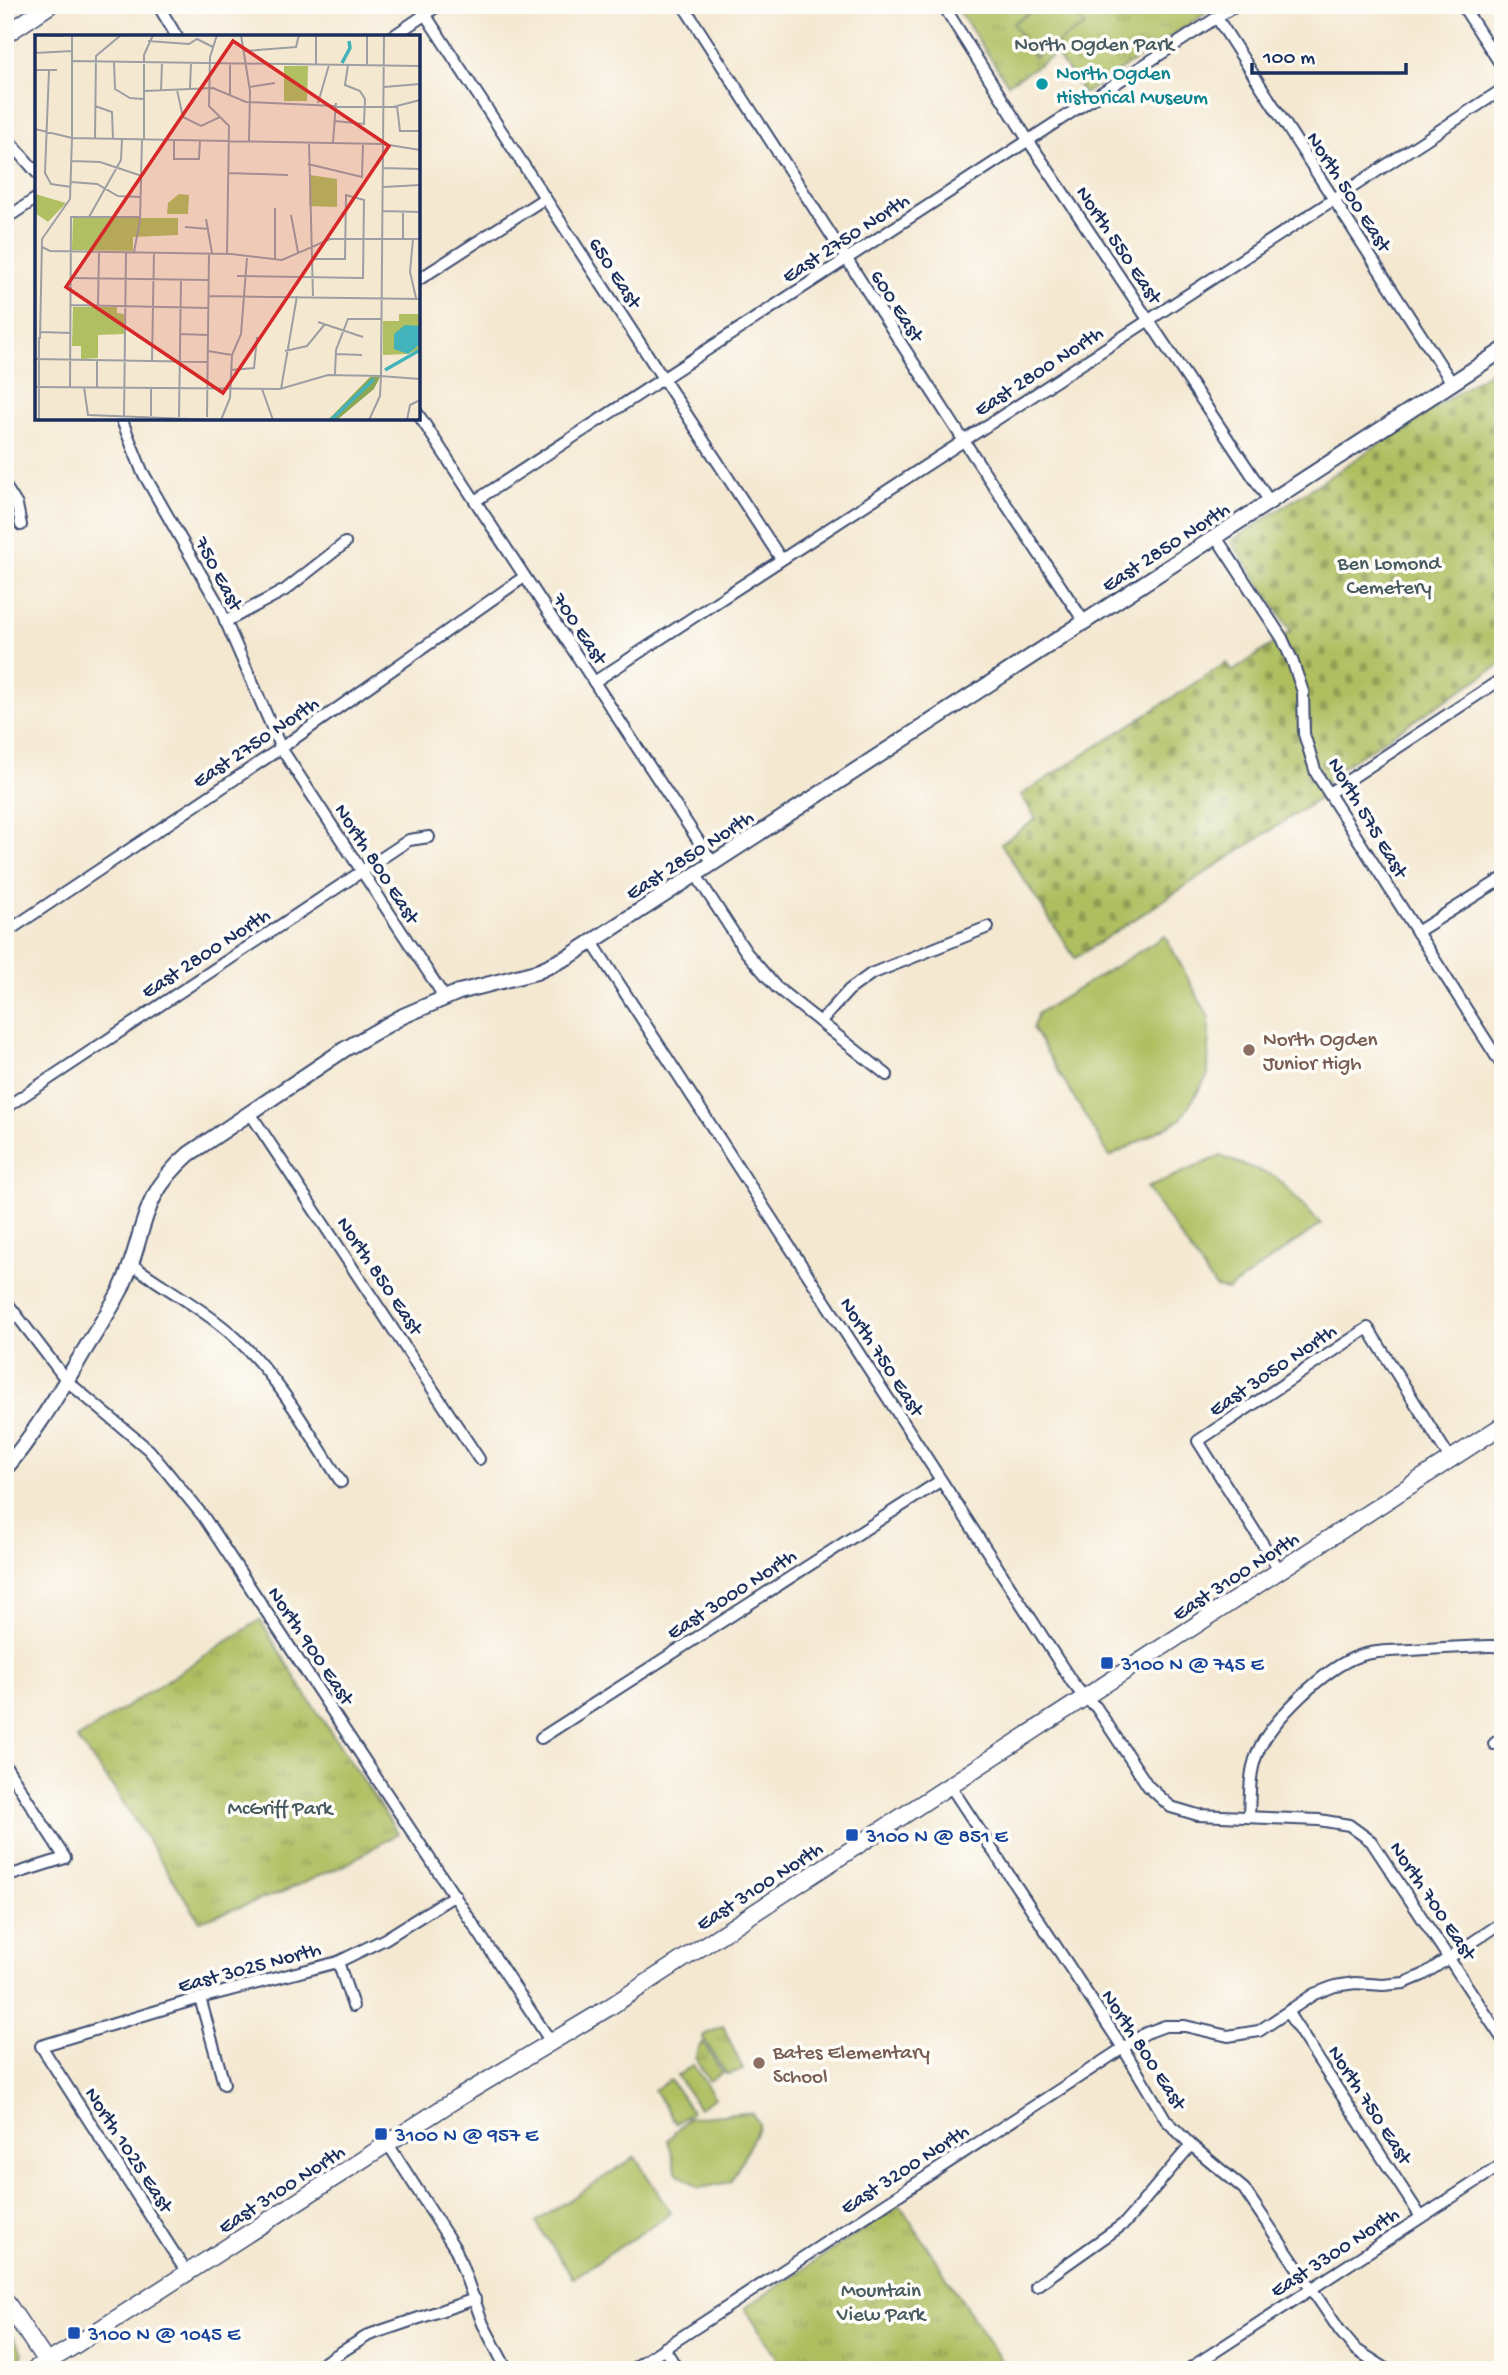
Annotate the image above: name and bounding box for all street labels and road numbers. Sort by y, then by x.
street label: North 500 East [1299,128,1396,260]
street label: North 550 East [1068,182,1167,312]
street label: East 2750 North [778,189,915,290]
street label: 650 East [581,234,647,316]
street label: 600 East [863,266,929,350]
street label: East 2800 North [971,322,1109,424]
street label: East 2850 North [1098,498,1236,600]
street label: 750 East [187,533,248,618]
street label: 700 East [545,589,612,672]
street label: East 2750 North [189,692,325,795]
street label: North 575 East [1320,754,1413,886]
street label: North 800 East [327,800,425,932]
street label: East 2850 North [622,806,760,908]
street label: East 2800 North [138,904,276,1006]
street label: North 850 East [329,1213,428,1343]
street label: North 750 East [832,1294,929,1424]
street label: East 3050 North [1205,1320,1343,1424]
street label: East 3100 North [1169,1528,1305,1628]
street label: East 3000 North [663,1545,802,1647]
street label: North 900 East [260,1583,359,1713]
street label: East 3100 North [693,1838,829,1938]
street label: North 700 East [1382,1838,1481,1968]
street label: East 3025 North [176,1938,324,2000]
street label: North 800 East [1094,1986,1192,2118]
street label: North 750 East [1320,2042,1417,2172]
street label: North 1025 East [77,2083,178,2220]
street label: East 3200 North [837,2120,975,2222]
street label: East 3100 North [215,2141,351,2241]
street label: East 3300 North [1267,2203,1405,2305]

